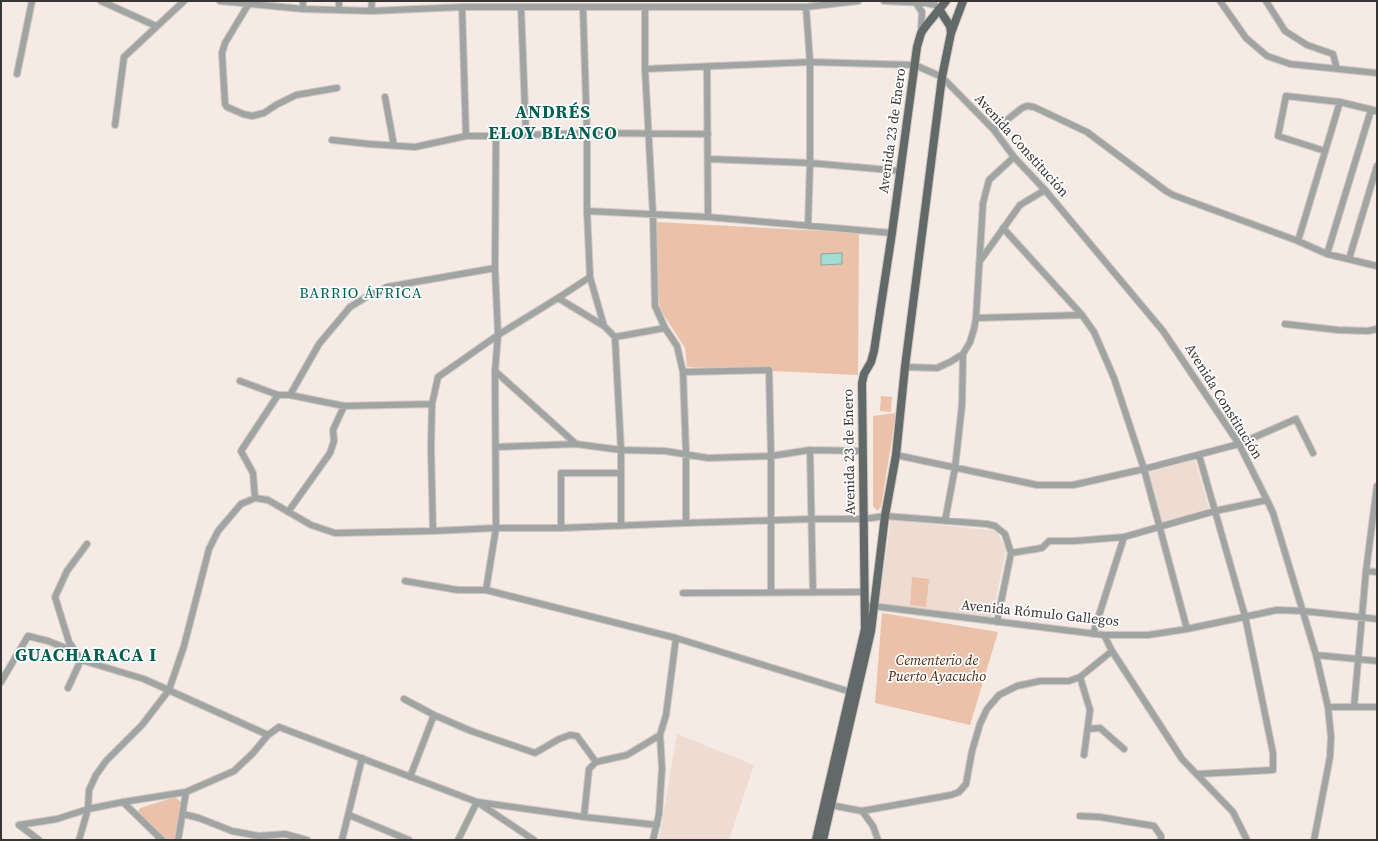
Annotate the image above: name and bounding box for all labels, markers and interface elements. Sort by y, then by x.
street label: Avenida 23 de Enero [876,67,910,195]
street label: Avenida Constitución [970,91,1072,201]
district label: ANDRÉS ELOY BLANCO [488,102,618,144]
district label: BARRIO ÁFRICA [299,285,423,303]
street label: Avenida Constitución [1181,341,1265,463]
street label: Avenida 23 de Enero [840,389,860,515]
street label: Avenida Rómulo Gallegos [960,597,1120,631]
district label: GUACHARACA I [15,645,157,667]
park label: Cementerio de Puerto Ayacucho [888,653,986,686]

